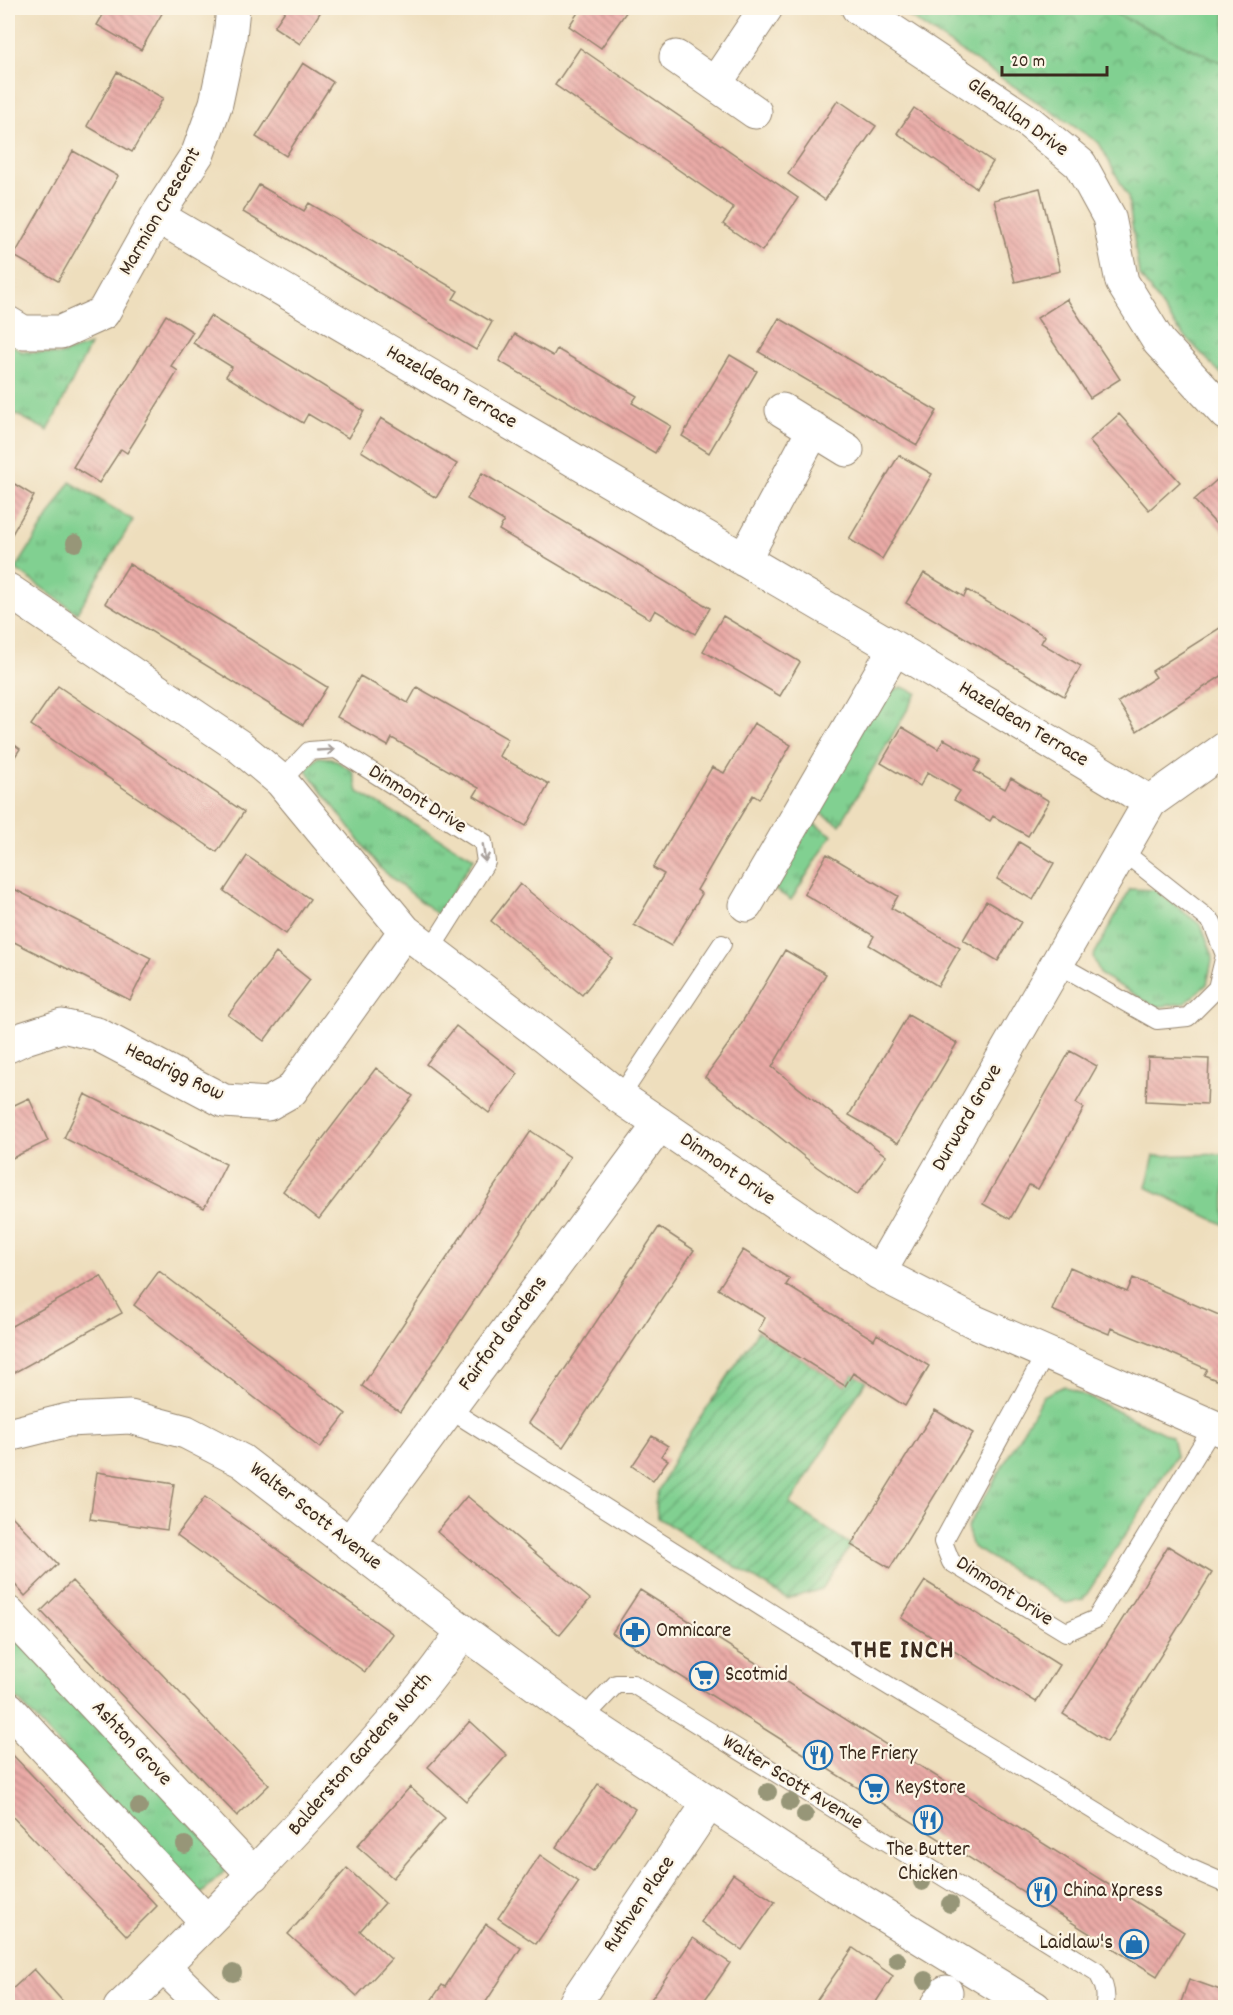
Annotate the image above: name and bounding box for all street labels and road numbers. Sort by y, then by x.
street label: Glenallan Drive [960,71,1074,165]
street label: Marmion Crescent [112,142,210,282]
street label: Hazeldean Terrace [380,338,522,438]
street label: Hazeldean Terrace [952,674,1094,776]
street label: Dinmont Drive [362,758,472,842]
street label: Headrigg Row [119,1036,229,1110]
street label: Durward Grove [925,1059,1011,1177]
street label: Dinmont Drive [673,1126,781,1214]
street label: Fairford Gardens [452,1270,556,1398]
street label: Walter Scott Avenue [242,1456,388,1578]
street label: Dinmont Drive [949,1549,1059,1635]
street label: Balderston Gardens North [282,1667,440,1843]
street label: Ashton Grove [83,1695,179,1793]
street label: Walter Scott Avenue [716,1728,868,1838]
street label: Ruthven Place [596,1851,684,1959]

